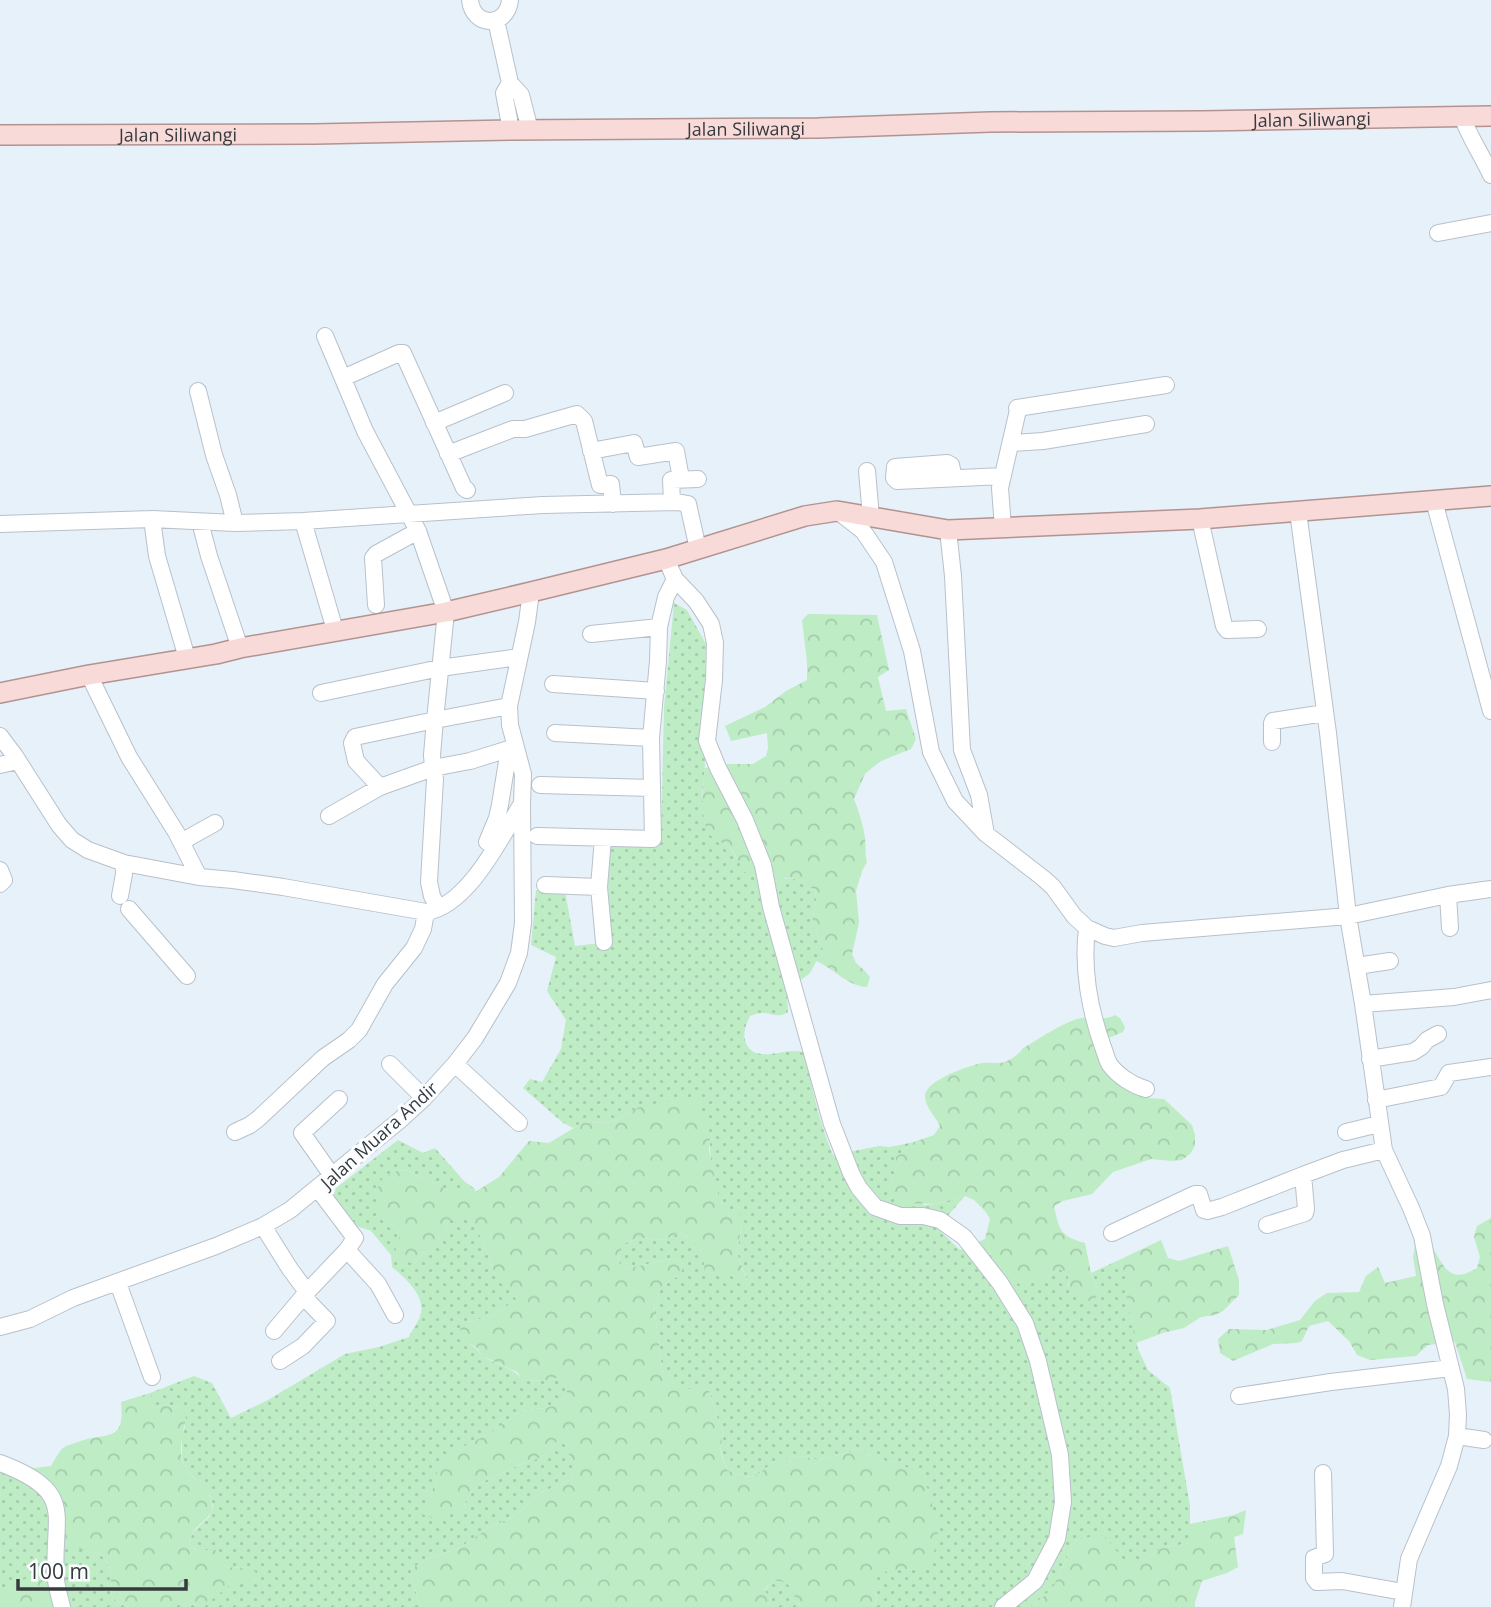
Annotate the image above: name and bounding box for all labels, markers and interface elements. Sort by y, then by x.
street label: Jalan Siliwangi [1251,106,1371,132]
street label: Jalan Siliwangi [685,116,805,141]
street label: Jalan Siliwangi [117,122,237,147]
street label: Jalan Muara Andir [314,1076,443,1195]
scale bar [18,1548,186,1592]
text: 100 m [28,1557,89,1585]

